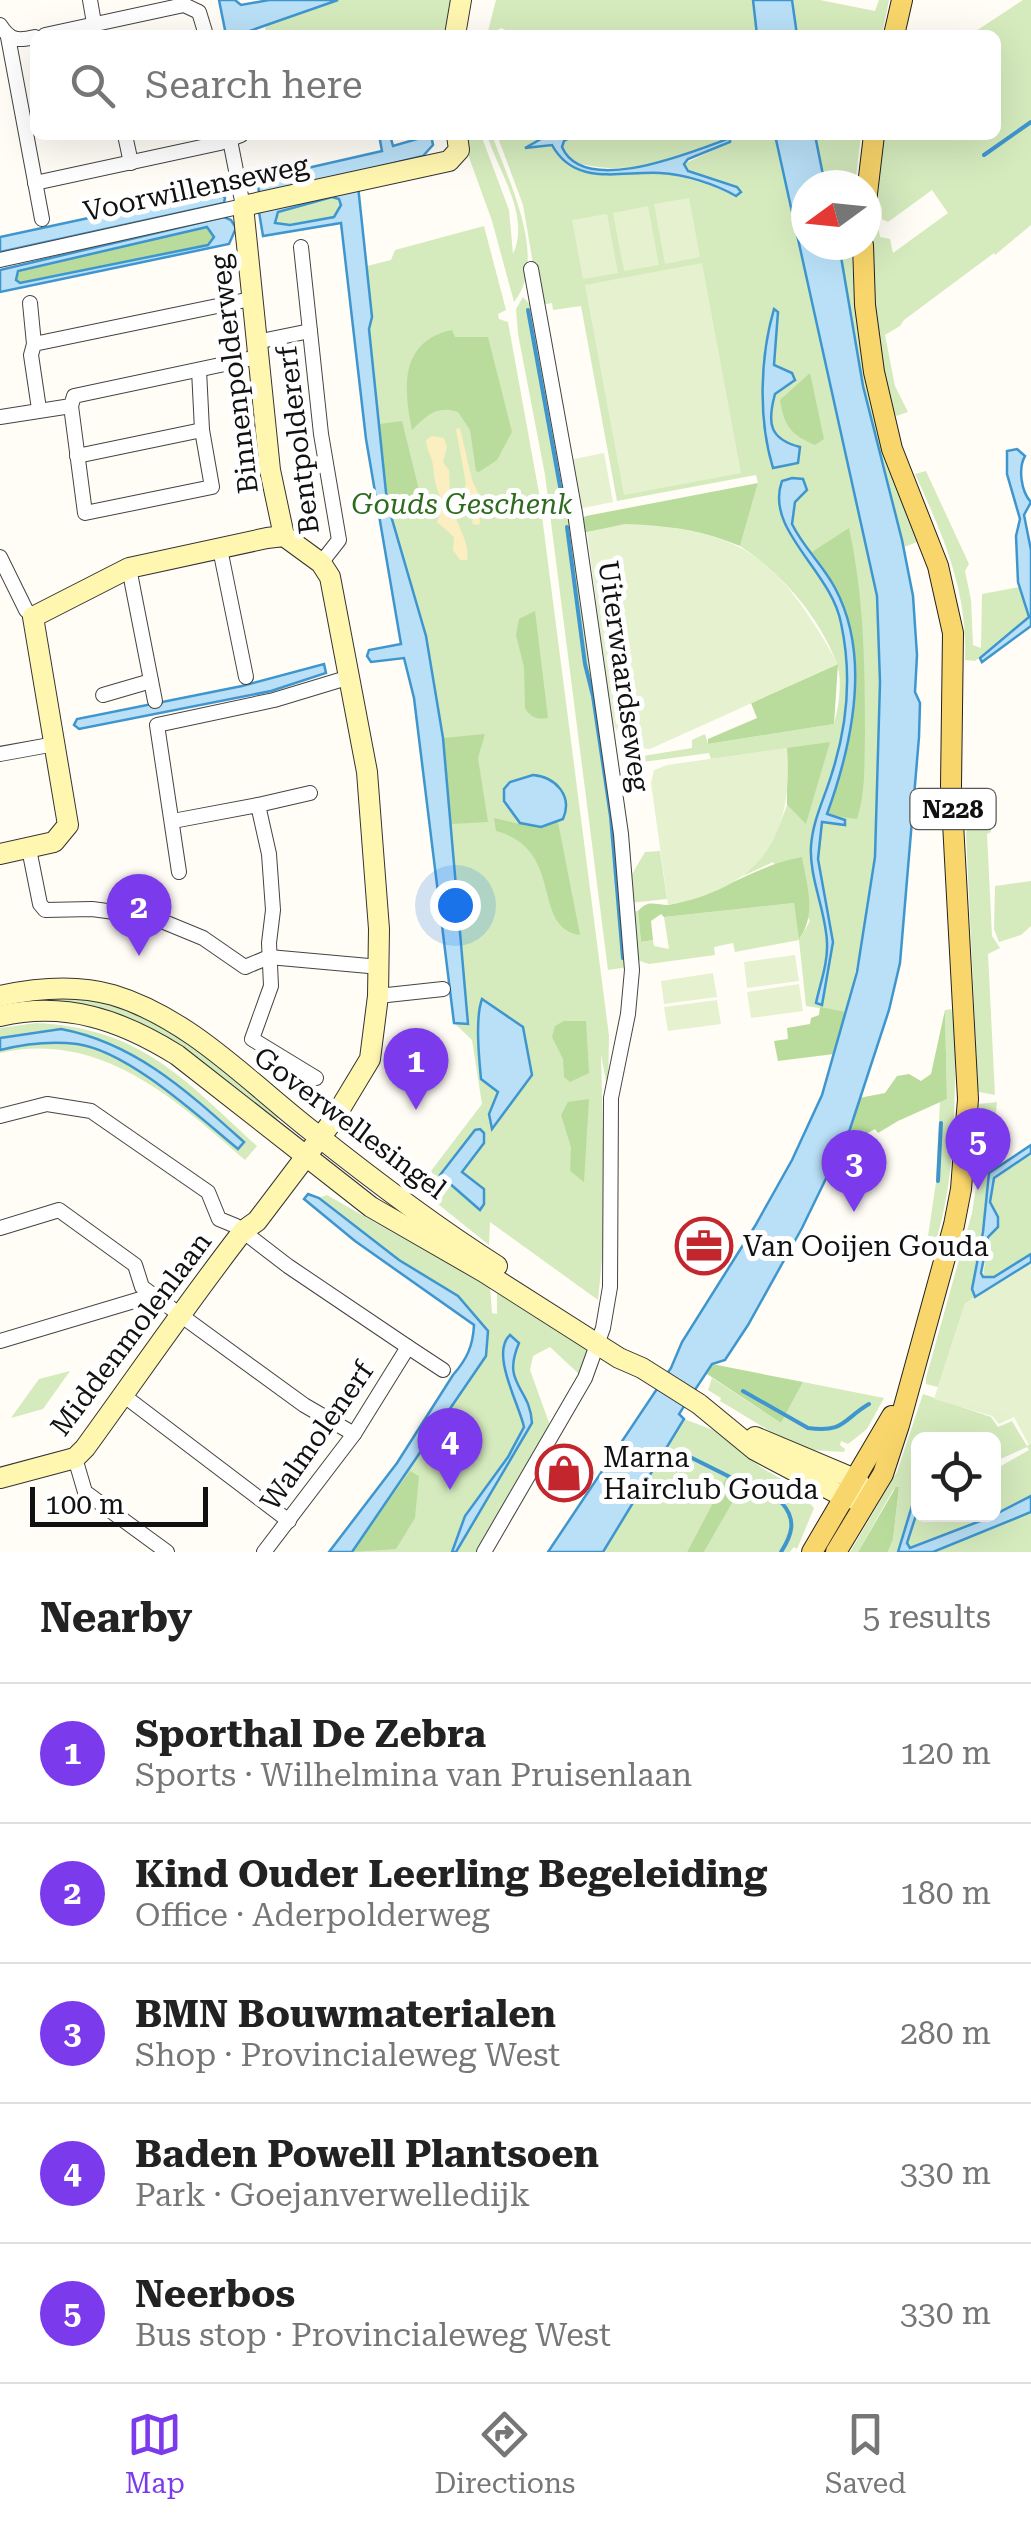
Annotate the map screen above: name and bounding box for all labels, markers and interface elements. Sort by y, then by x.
search box [30,30,1001,140]
icon: search [65,58,120,113]
text: Search here [145,63,363,107]
street label: Voorwillenseweg [80,148,312,228]
north arrow [791,170,881,260]
street label: Binnenpolderweg [203,253,265,495]
street label: Bentpoldererf [270,343,326,536]
park label: Gouds Geschenk [351,488,573,521]
street label: Uiterwaardseweg [591,558,657,794]
road number: N228 [910,789,996,829]
pin: 2 [106,874,172,956]
your location [430,880,481,931]
pin: 1 [384,1028,448,1110]
street label: Goverwellesingel [248,1040,453,1206]
pin: 5 [946,1108,1010,1190]
pin: 3 [822,1130,886,1212]
office icon: Van Ooijen Gouda [674,1216,734,1276]
street label: Middenmolenlaan [44,1226,218,1442]
place label: Van Ooijen Gouda [743,1230,989,1263]
street label: Walmolenerf [254,1354,381,1517]
pin: 4 [418,1408,482,1490]
map controls [911,1432,1001,1522]
button: locate [911,1432,1001,1522]
place label: Marna Hairclub Gouda [603,1441,818,1506]
shop icon: Marna Hairclub Gouda [534,1443,594,1503]
scale bar [30,1482,208,1526]
text: 100 m [45,1488,125,1521]
text: Nearby [40,1593,192,1642]
text: 5 results [863,1598,991,1636]
text: Sporthal De Zebra [135,1712,486,1756]
text: 1 [64,1734,81,1772]
text: 120 m [900,1734,991,1772]
text: Sports · Wilhelmina van Pruisenlaan [135,1756,692,1794]
text: Kind Ouder Leerling Begeleiding [135,1852,767,1896]
text: 2 [64,1874,81,1912]
text: 180 m [900,1874,991,1912]
text: Office · Aderpolderweg [135,1896,490,1934]
text: BMN Bouwmaterialen [135,1992,556,2036]
text: 3 [64,2014,81,2052]
text: 280 m [900,2014,991,2052]
text: Shop · Provincialeweg West [135,2036,560,2074]
text: Baden Powell Plantsoen [135,2132,599,2176]
text: 4 [64,2154,81,2192]
text: 330 m [900,2154,991,2192]
text: Park · Goejanverwelledijk [135,2176,530,2214]
text: Neerbos [135,2272,295,2316]
text: 5 [64,2294,81,2332]
text: 330 m [900,2294,991,2332]
text: Bus stop · Provincialeweg West [135,2316,611,2354]
tab: Map [125,2407,185,2500]
tab: Directions [434,2407,575,2500]
tab: Saved [825,2407,906,2500]

